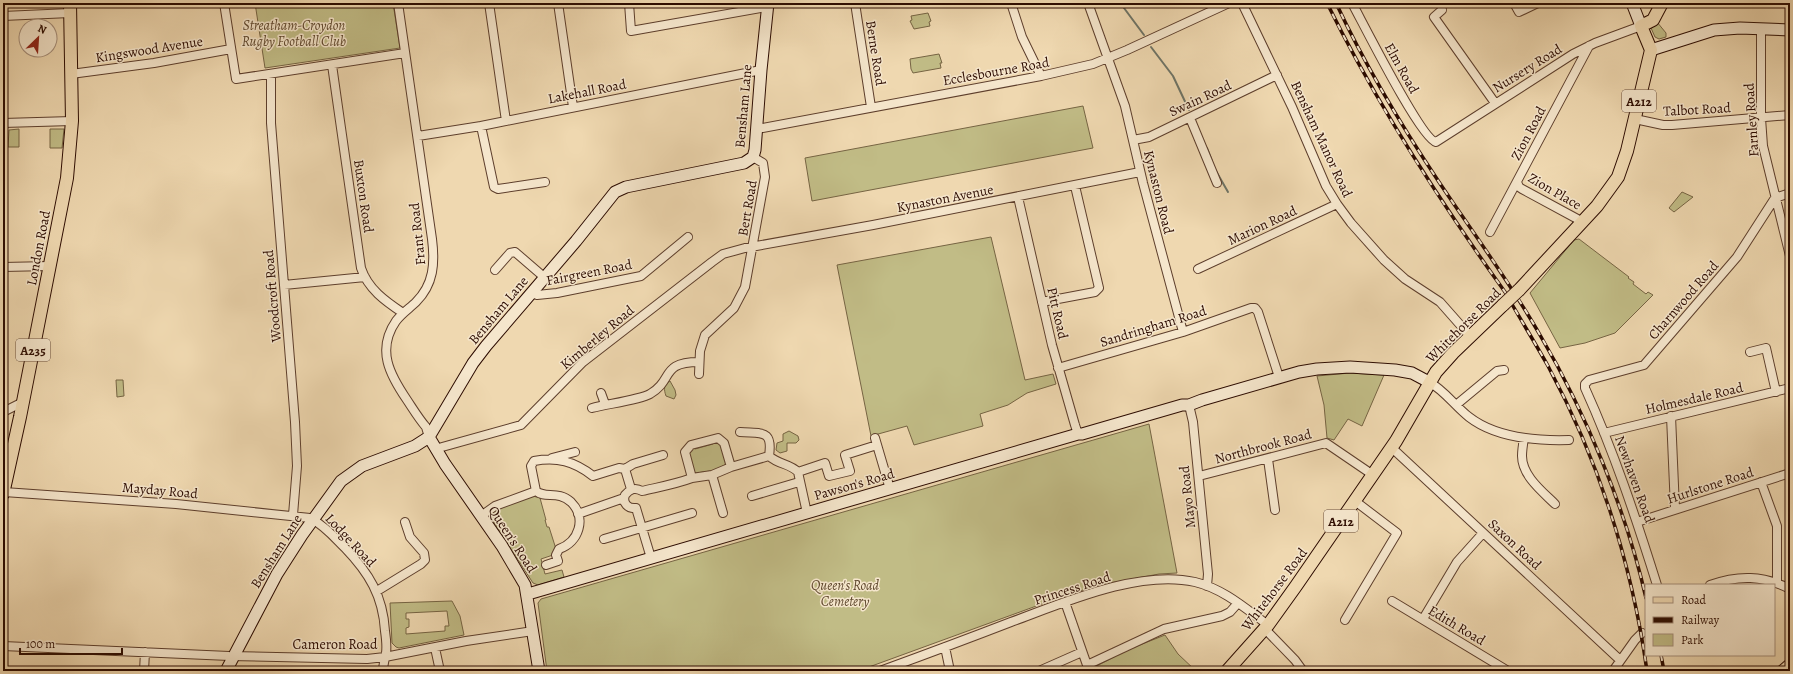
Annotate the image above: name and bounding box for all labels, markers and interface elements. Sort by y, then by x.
park label: Streatham-Croydon Rugby Football Club [242,16,346,51]
north arrow [18,18,58,58]
street label: Berne Road [861,19,890,87]
text: N [35,21,49,38]
street label: Kingswood Avenue [94,32,204,67]
street label: Elm Road [1380,39,1423,97]
street label: Nursery Road [1489,39,1566,97]
street label: Ecclesbourne Road [941,53,1051,90]
street label: Bensham Lane [730,63,757,149]
street label: Lakehall Road [546,75,628,108]
street label: Swain Road [1166,76,1235,121]
street label: Bensham Manor Road [1286,78,1357,201]
street label: Farnley Road [1739,82,1764,158]
road number: A212 [1622,90,1656,112]
street label: Talbot Road [1663,98,1732,121]
street label: Zion Road [1506,103,1551,164]
street label: Kynaston Road [1139,148,1178,236]
street label: Buxton Road [349,158,378,234]
street label: Zion Place [1524,168,1585,214]
street label: Bert Road [733,178,762,238]
street label: Kynaston Avenue [895,180,995,217]
street label: Frant Road [405,201,430,266]
street label: Marion Road [1225,201,1300,250]
street label: London Road [22,209,55,287]
street label: Woodcroft Road [259,249,286,344]
street label: Fairgreen Road [545,255,634,290]
street label: Charnwood Road [1644,257,1723,344]
street label: Bensham Lane [464,272,533,349]
street label: Whitehorse Road [1421,283,1505,368]
street label: Pitt Road [1042,285,1073,341]
street label: Kimberley Road [556,301,639,374]
street label: Sandringham Road [1098,301,1209,352]
road number: A235 [16,339,50,361]
street label: Holmesdale Road [1643,378,1745,419]
street label: Northbrook Road [1213,424,1314,469]
street label: Newhaven Road [1610,433,1659,526]
street label: Hurlstone Road [1664,462,1756,508]
street label: Pawson's Road [812,464,897,505]
street label: Mayo Road [1175,464,1200,529]
street label: Mayday Road [121,478,199,503]
street label: Queen's Road [484,502,542,577]
street label: Lodge Road [321,509,381,572]
road number: A212 [1324,510,1358,532]
street label: Bensham Lane [246,511,307,592]
street label: Saxon Road [1484,515,1546,574]
street label: Whitehorse Road [1236,544,1312,635]
street label: Princess Road [1031,567,1113,610]
park label: Queen's Road Cemetery [811,576,880,611]
legend [1645,584,1775,656]
text: Road [1681,592,1707,608]
street label: Edith Road [1425,601,1489,650]
text: Railway [1681,612,1720,628]
scale bar [20,630,122,656]
text: Park [1681,632,1704,648]
street label: Cameron Road [293,635,378,654]
text: 100 m [26,636,55,652]

